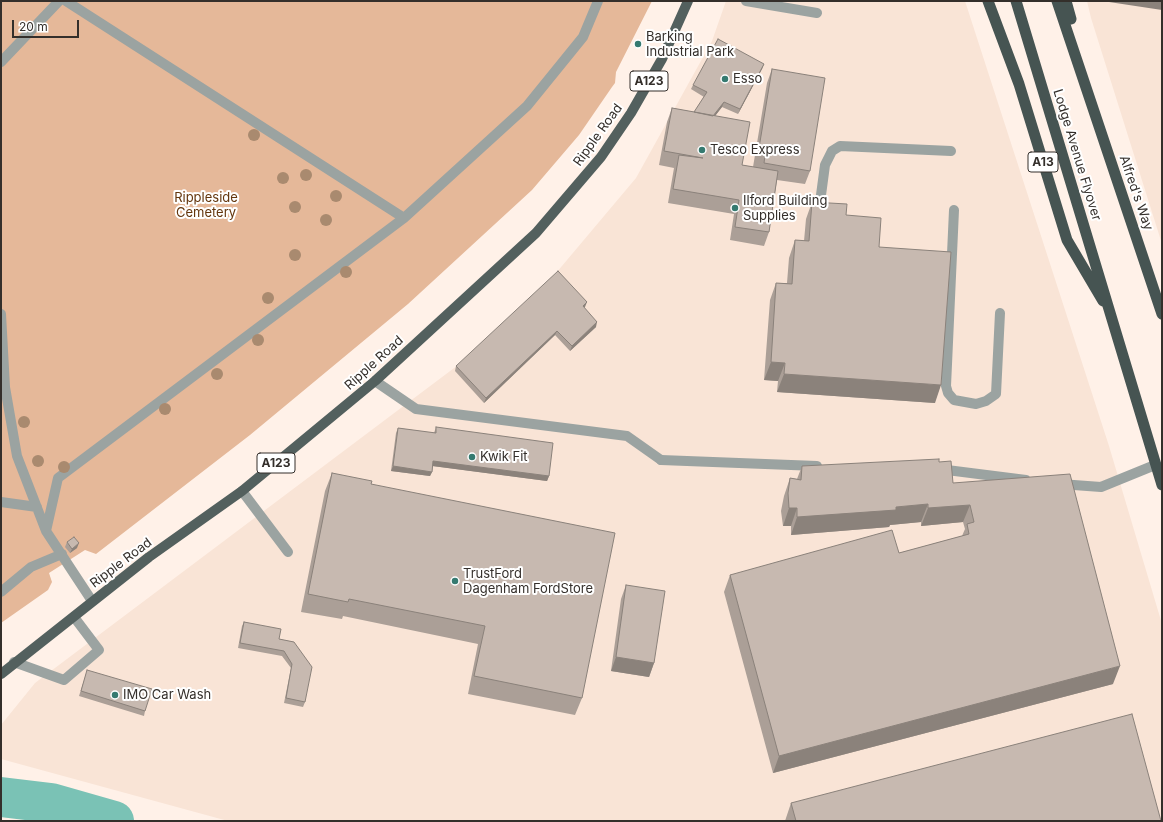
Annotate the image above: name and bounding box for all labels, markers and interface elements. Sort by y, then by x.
scale bar [14,12,81,38]
text: 20 m [19,19,48,34]
place label: Barking Industrial Park [646,29,734,60]
marker: Barking Industrial Park [633,39,643,49]
road number: A123 [630,71,668,91]
place label: Esso [733,71,762,87]
marker: Esso [720,74,730,84]
street label: Lodge Avenue Flyover [1050,87,1104,223]
street label: Ripple Road [570,101,626,169]
place label: Tesco Express [710,142,800,158]
marker: Tesco Express [697,145,707,155]
road number: A13 [1028,152,1058,172]
street label: Alfred's Way [1116,154,1156,232]
park label: Rippleside Cemetery [174,190,238,221]
place label: Ilford Building Supplies [743,193,827,224]
marker: Ilford Building Supplies [730,203,740,213]
street label: Ripple Road [342,333,406,393]
place label: Kwik Fit [480,449,528,465]
marker: Kwik Fit [467,452,477,462]
road number: A123 [257,453,295,473]
street label: Ripple Road [87,535,155,591]
place label: TrustFord Dagenham FordStore [463,566,593,597]
marker: TrustFord Dagenham FordStore [450,576,460,586]
place label: IMO Car Wash [123,687,211,703]
marker: IMO Car Wash [110,690,120,700]

